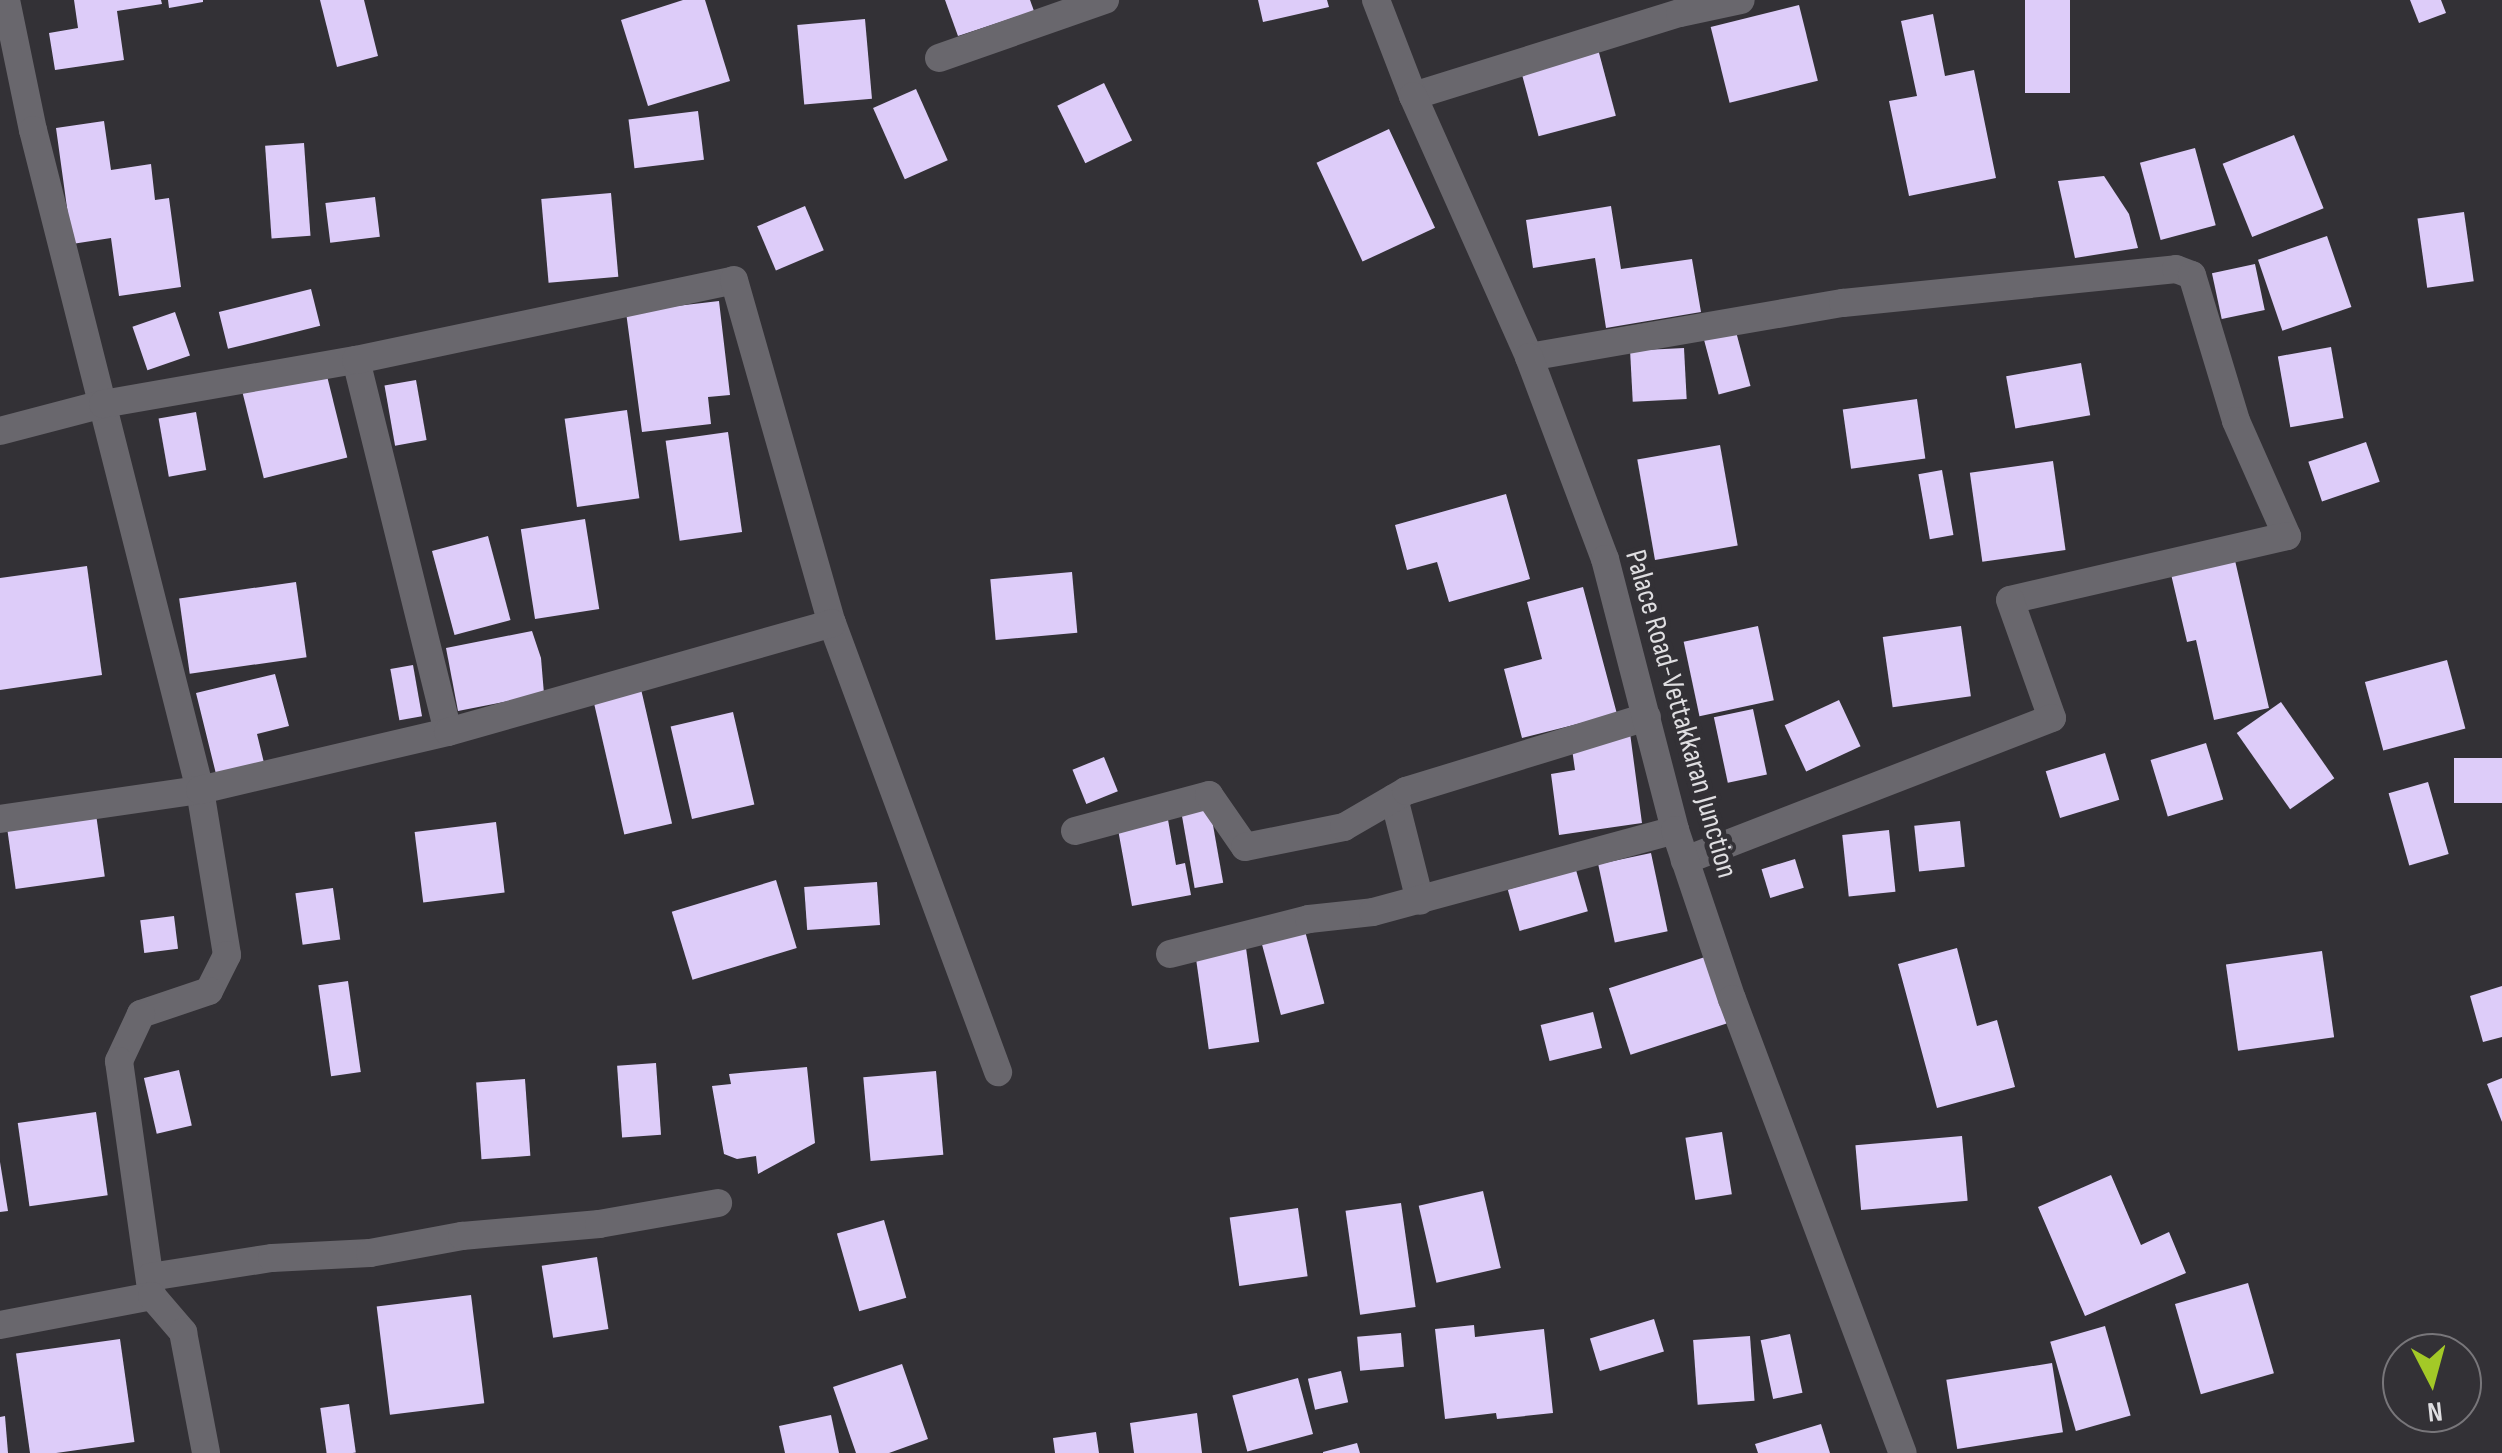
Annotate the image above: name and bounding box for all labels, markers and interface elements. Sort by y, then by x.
street label: Palace Road-Vettakkaran Junction [1617,546,1745,882]
north arrow [2382,1333,2482,1433]
text: N [2426,1394,2444,1429]

